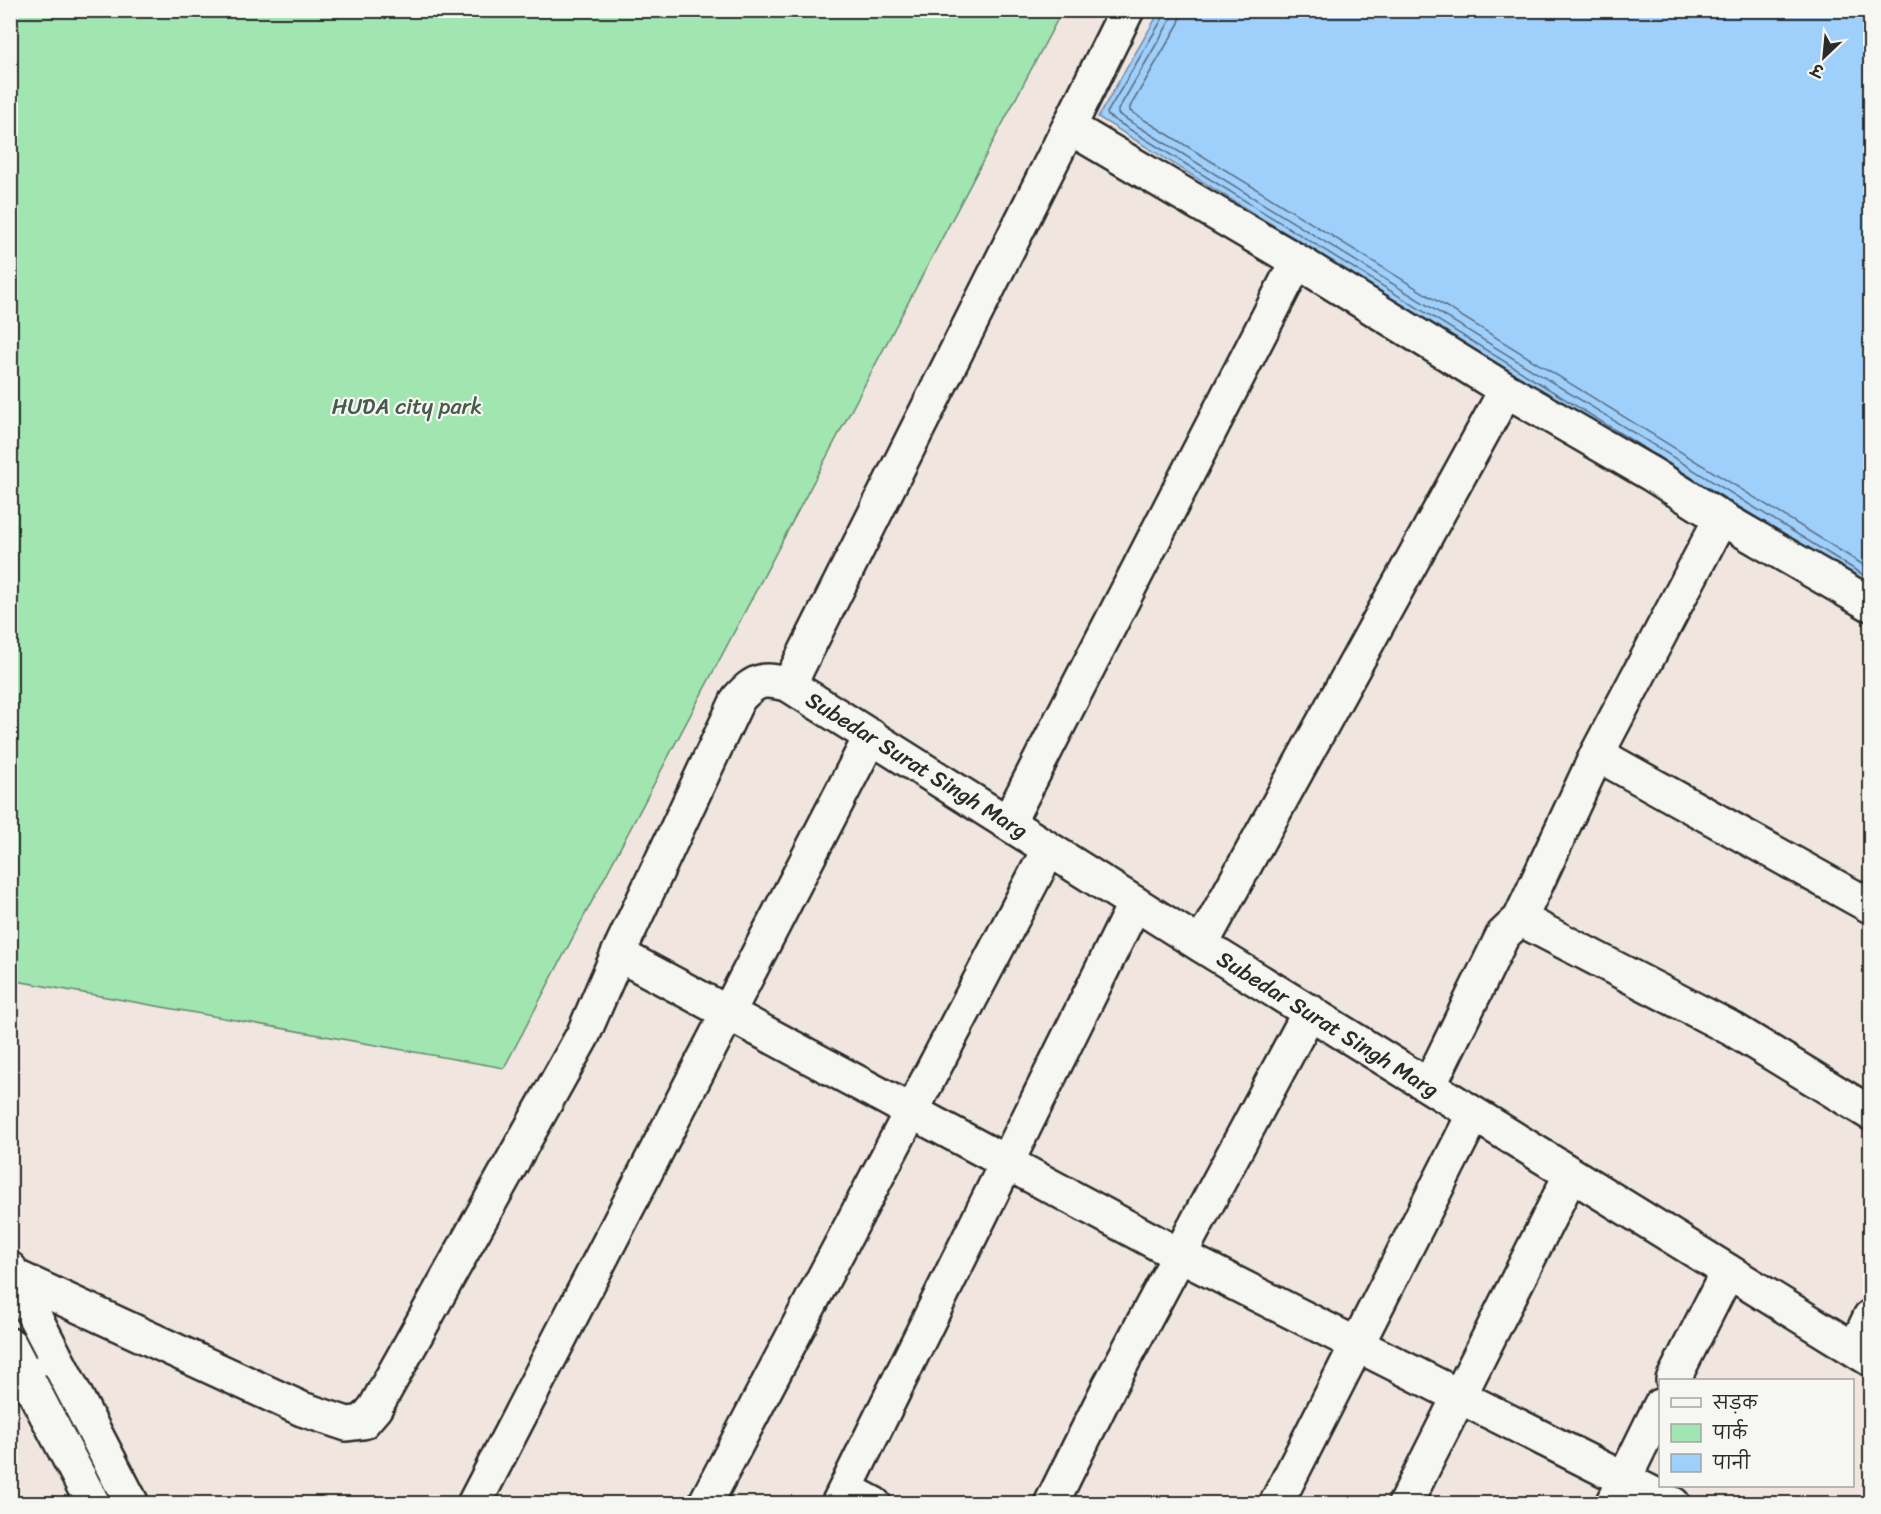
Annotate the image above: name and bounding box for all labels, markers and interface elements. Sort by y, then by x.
north arrow [1794,27,1854,87]
text: उ [1805,54,1831,86]
park label: HUDA city park [332,387,482,426]
street label: Subedar Surat Singh Marg [798,680,1036,850]
street label: Subedar Surat Singh Marg [1209,939,1447,1109]
legend [1659,1379,1854,1487]
text: सड़क [1712,1387,1758,1419]
text: पार्क [1712,1417,1748,1449]
text: पानी [1712,1447,1751,1479]

